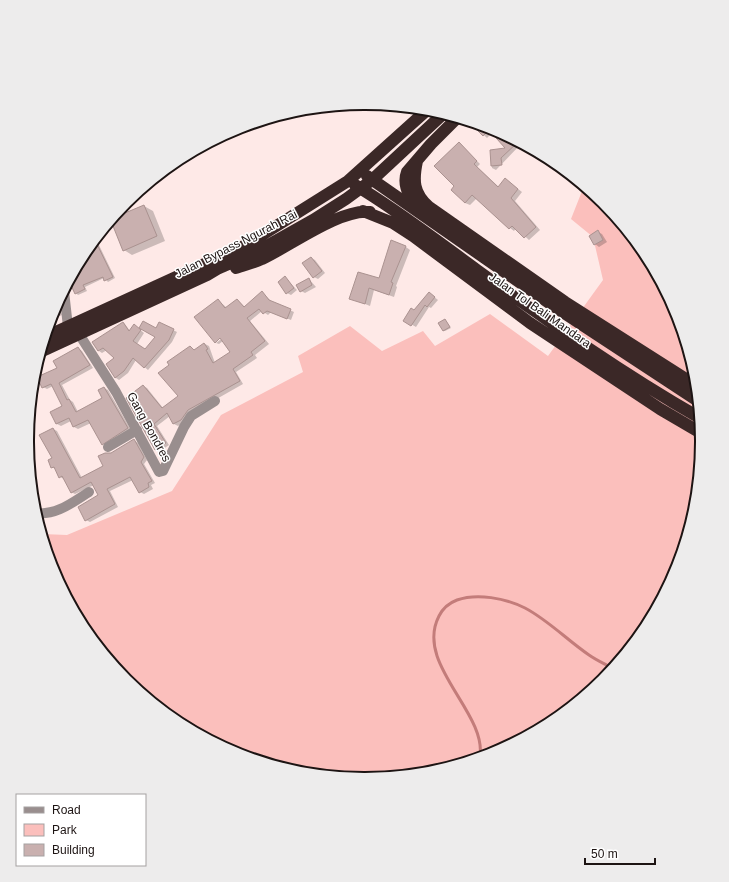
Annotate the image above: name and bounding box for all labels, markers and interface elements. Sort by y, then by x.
street label: Jalan Bypass Ngurah Rai [172,207,300,281]
street label: Jalan Tol Bali Mandara [486,270,594,351]
street label: Gang Bondres [124,390,174,464]
legend [16,794,146,866]
text: Road [52,803,81,817]
text: Park [52,823,78,837]
scale bar [585,840,655,866]
text: Building [52,843,95,857]
text: 50 m [591,847,618,861]

